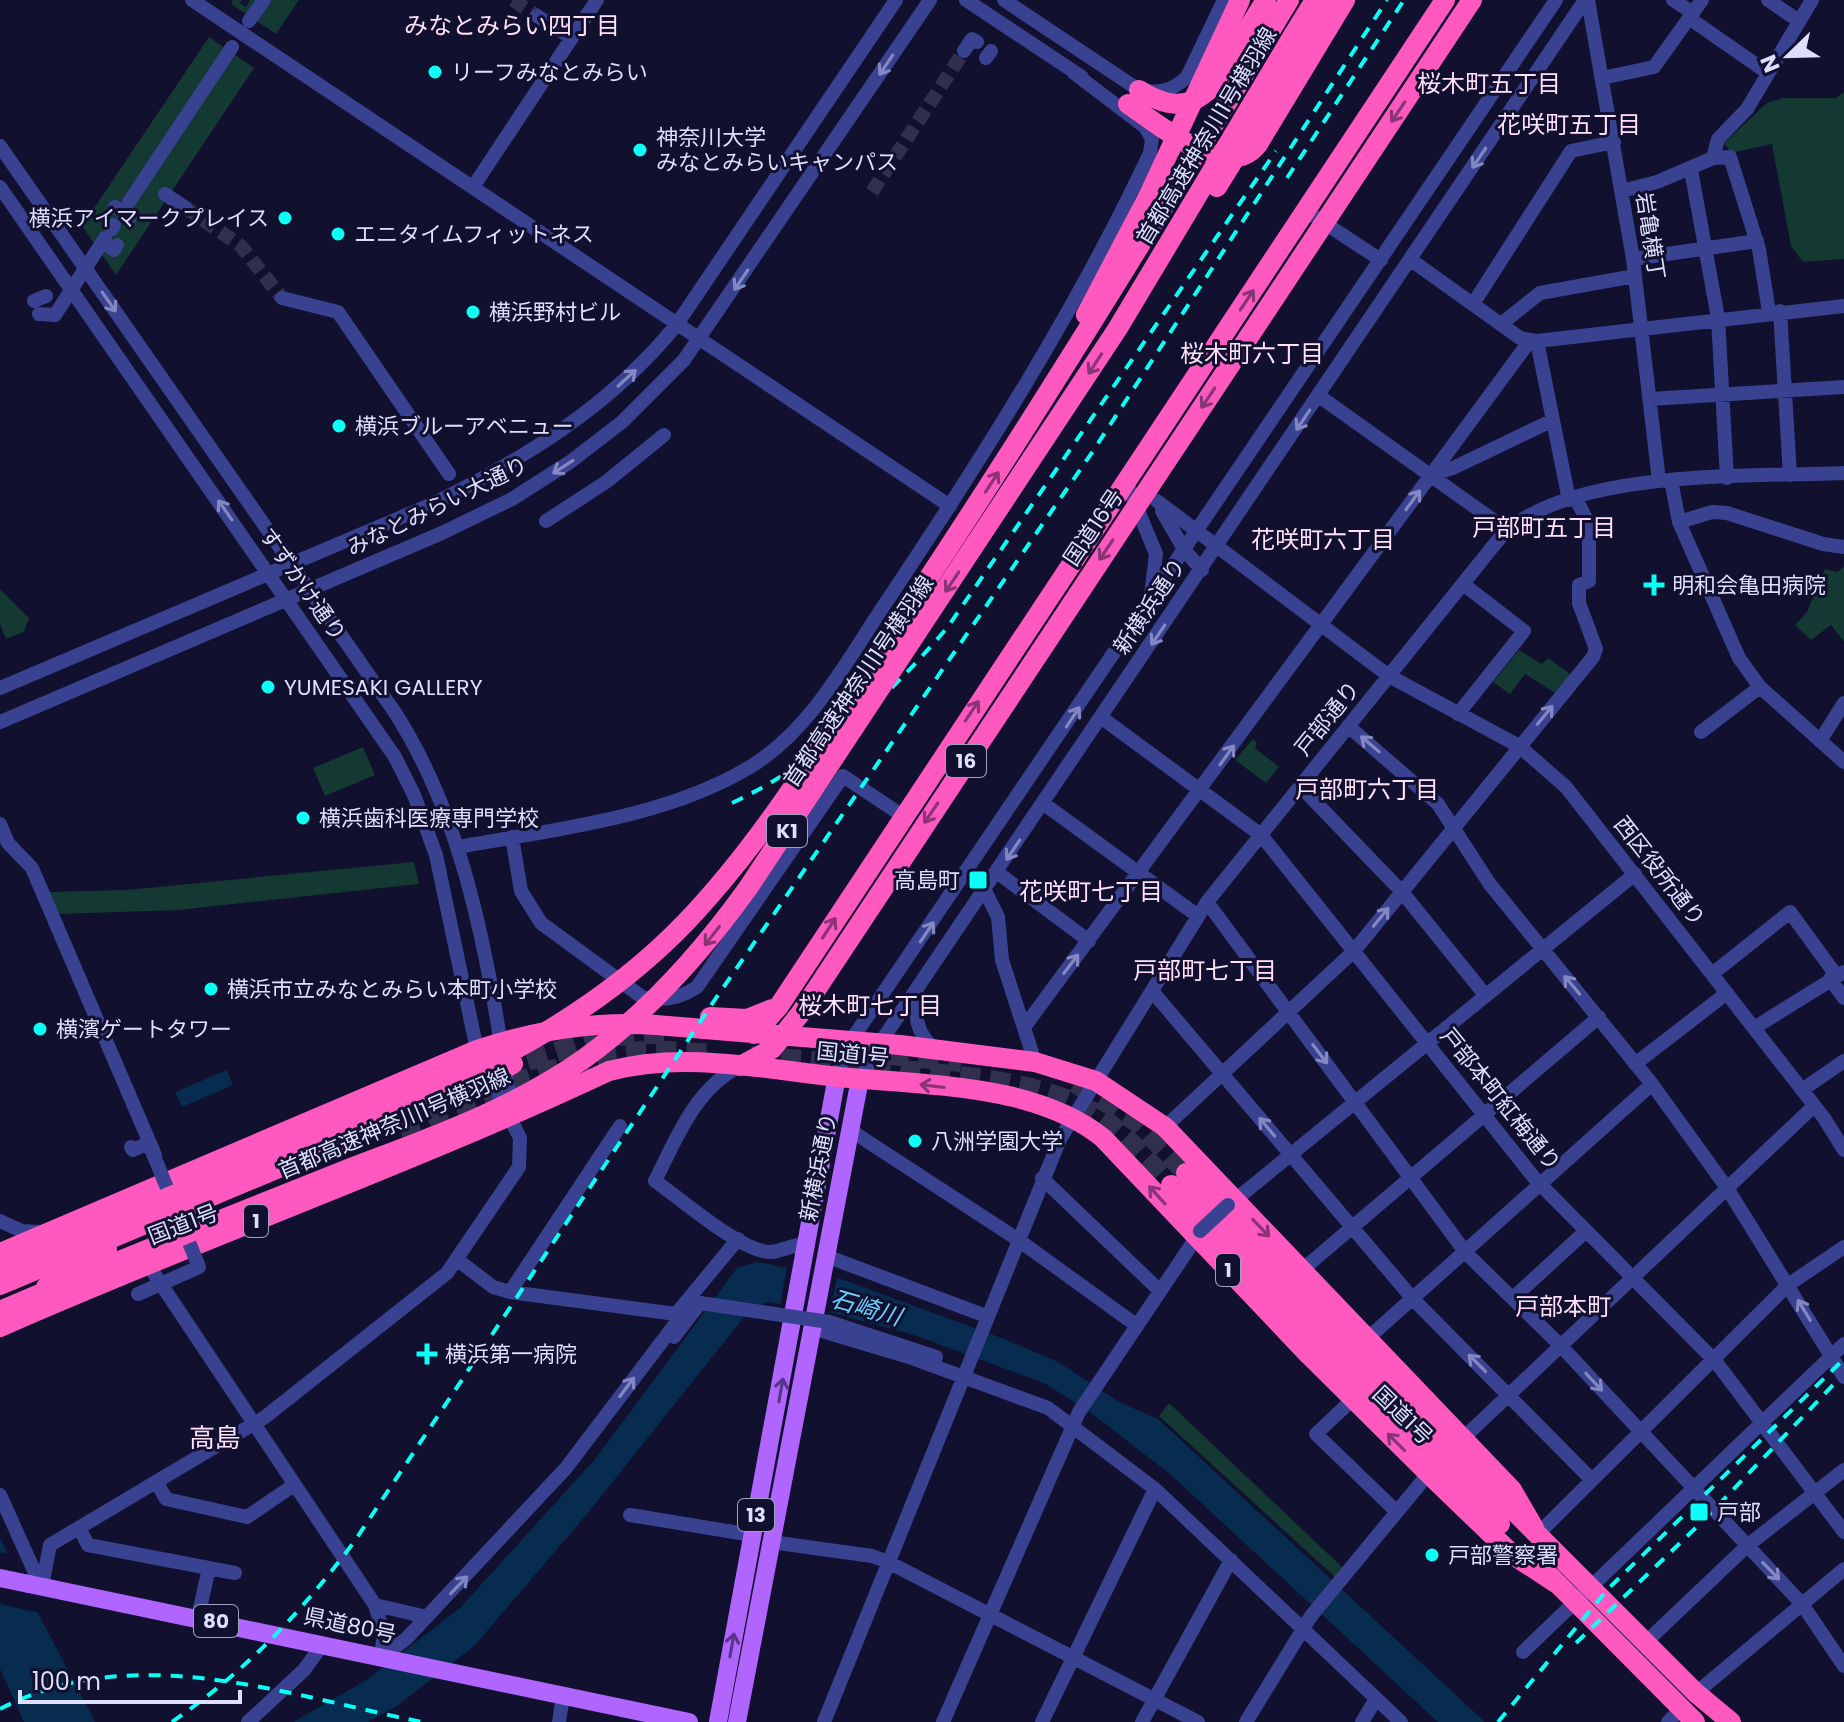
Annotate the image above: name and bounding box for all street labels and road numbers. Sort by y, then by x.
street label: 首都高速神奈川1号横羽線 [1129,22,1284,251]
street label: 岩亀横丁 [1628,190,1673,282]
street label: みなとみらい大通り [341,449,533,564]
street label: 国道16号 [1056,483,1131,572]
street label: すずかけ通り [252,521,353,647]
street label: 新横浜通り [1106,552,1193,661]
street label: 首都高速神奈川1号横羽線 [776,569,941,793]
street label: 戸部通り [1288,674,1367,762]
road number: 16 [946,745,986,777]
street label: 西区役所通り [1607,810,1712,933]
road number: K1 [767,815,807,847]
street label: 戸部本町紅梅通り [1433,1021,1568,1177]
street label: 国道1号 [815,1035,891,1074]
street label: 首都高速神奈川1号横羽線 [274,1061,515,1186]
street label: 新横浜通り [793,1110,844,1224]
street label: 国道1号 [144,1197,223,1252]
road number: 1 [244,1205,268,1237]
road number: 1 [1216,1254,1240,1286]
street label: 国道1号 [1366,1379,1440,1452]
road number: 13 [738,1499,774,1531]
street label: 県道80号 [301,1601,399,1650]
road number: 80 [194,1605,238,1637]

